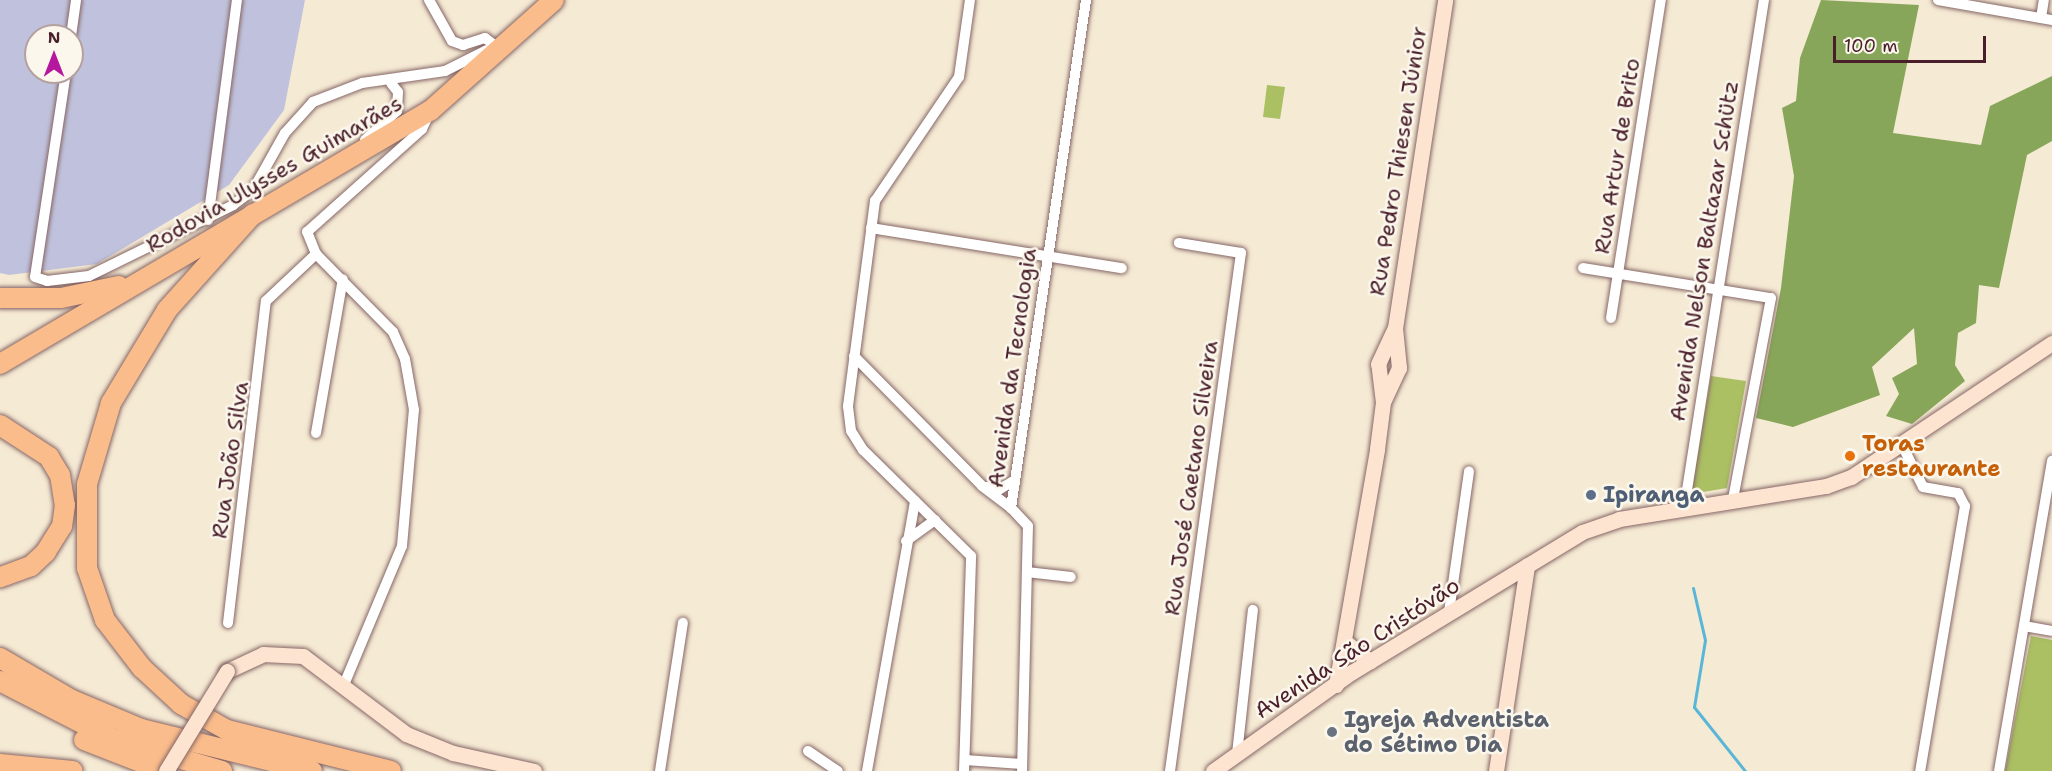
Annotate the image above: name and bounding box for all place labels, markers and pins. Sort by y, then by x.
place label: Toras restaurante [1862,430,2000,482]
marker: Toras restaurante [1843,449,1857,463]
place label: Ipiranga [1603,482,1705,508]
marker: Ipiranga [1584,488,1598,502]
place label: Igreja Adventista do Sétimo Dia [1344,706,1549,758]
marker: Igreja Adventista do Sétimo Dia [1325,725,1339,739]

